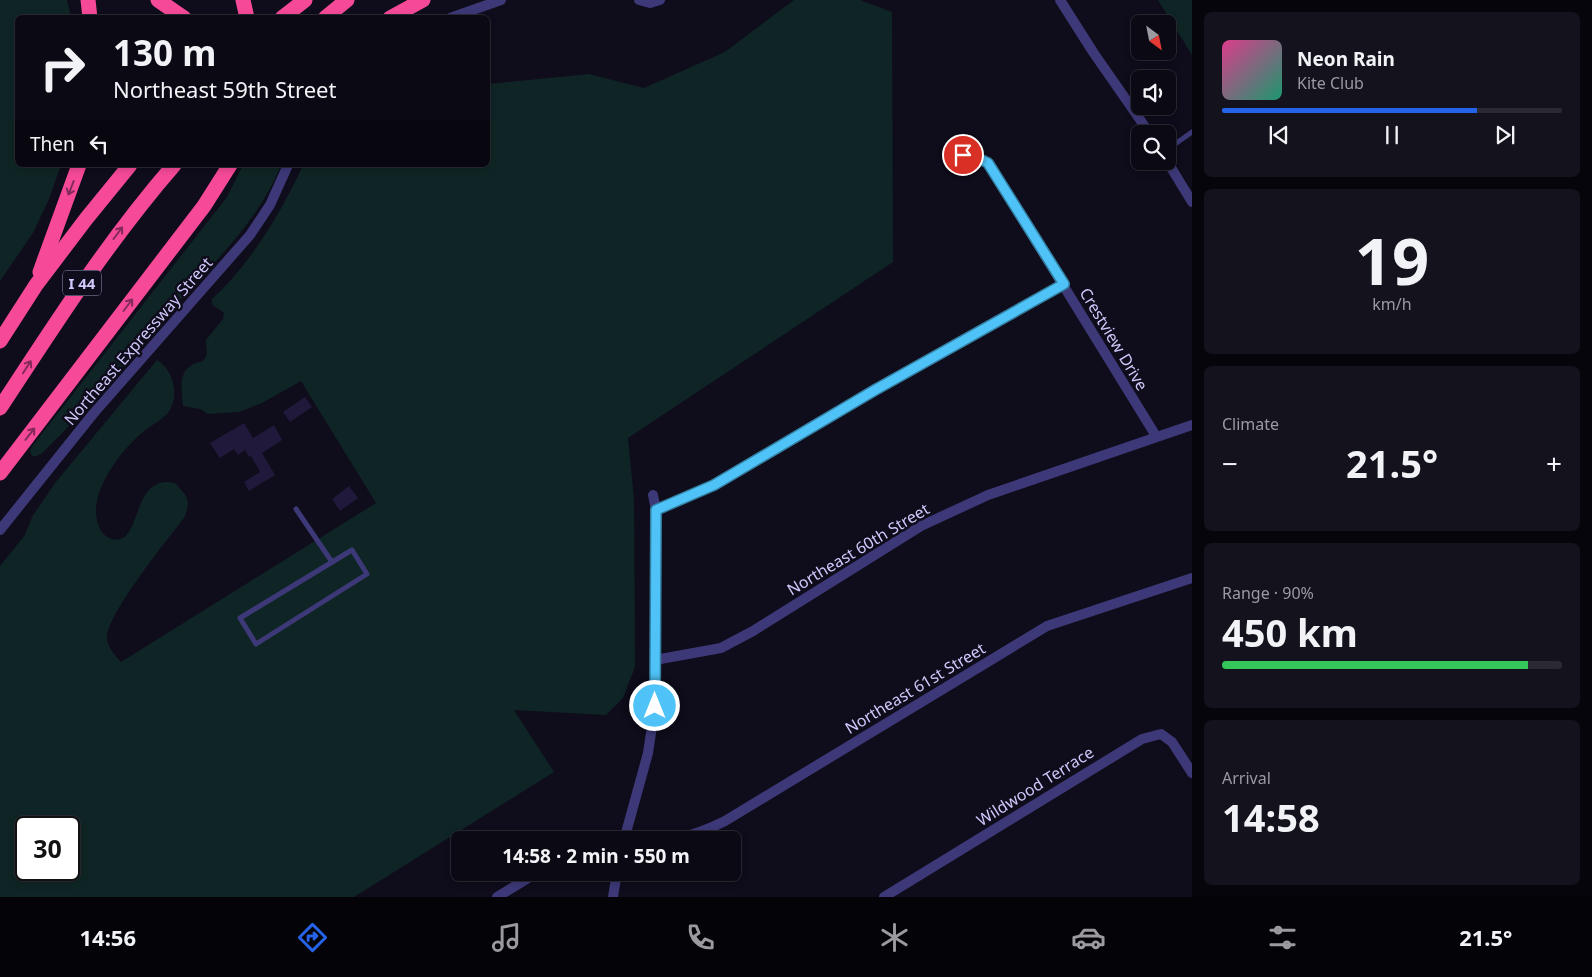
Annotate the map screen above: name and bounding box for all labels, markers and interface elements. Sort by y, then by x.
north arrow [1131,15,1176,60]
map controls [1131,15,1176,170]
text: 130 m [113,29,216,76]
icon: right [30,35,95,100]
text: Neon Rain [1297,46,1395,72]
button: sound [1131,70,1176,115]
text: Kite Club [1297,72,1364,94]
text: Northeast 59th Street [113,74,336,104]
icon: previous [1265,121,1293,149]
icon: pause [1378,121,1406,149]
icon: next [1491,121,1519,149]
button: search [1131,125,1176,170]
icon: left [85,130,113,158]
text: Then [30,131,75,157]
pin [942,134,984,176]
icon: arrive [949,141,977,169]
one-way arrow [66,180,75,195]
text: 19 [1355,216,1429,304]
one-way arrow [113,227,124,240]
street label: Northeast Expressway Street [59,252,217,430]
road number: I 44 [63,270,101,296]
street label: Crestview Drive [1075,284,1153,394]
text: km/h [1372,293,1412,315]
one-way arrow [123,298,133,312]
one-way arrow [22,361,32,375]
text: Climate [1222,413,1279,435]
one-way arrow [24,428,35,441]
text: 21.5° [1346,437,1438,489]
text: − [1222,444,1238,482]
text: + [1546,444,1562,482]
street label: Northeast 60th Street [783,498,934,600]
text: Range · 90% [1222,582,1314,604]
text: 450 km [1222,606,1358,658]
street label: Northeast 61st Street [841,637,990,739]
position arrow [628,679,680,731]
street label: Wildwood Terrace [972,741,1098,831]
text: Arrival [1222,767,1271,789]
text: 14:58 [1222,791,1320,843]
speed limit sign: 30 [15,816,80,881]
text: 14:58 · 2 min · 550 m [502,843,690,869]
icon: directions [295,920,330,955]
icon: music [489,920,524,955]
icon: phone [683,920,718,955]
icon: climate [877,920,912,955]
icon: car [1071,920,1106,955]
icon: filters [1265,920,1300,955]
text: 14:56 [80,922,136,952]
text: 21.5° [1459,922,1512,952]

